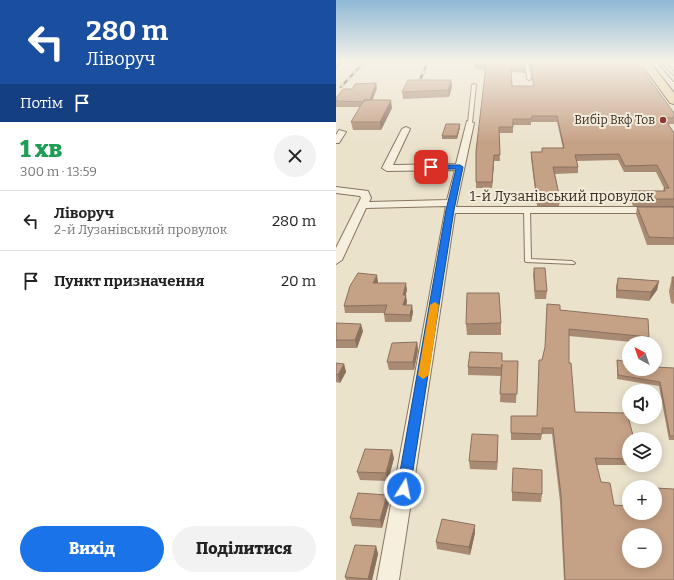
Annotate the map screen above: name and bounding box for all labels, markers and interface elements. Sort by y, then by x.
text: 280 m [86,14,168,47]
icon: left [20,16,72,68]
text: Ліворуч [86,48,155,70]
icon: arrive [71,92,93,114]
text: Потім [20,94,63,112]
place label: Вибір Вкф Тов [574,113,655,127]
marker: Вибір Вкф Тов [658,115,668,125]
text: 1 хв [20,135,62,163]
button: close [274,135,316,177]
pin [414,150,448,184]
icon: arrive [420,156,442,178]
text: 300 m · 13:59 [20,164,97,179]
street label: 1-й Лузанівський провулок [470,188,655,205]
text: Ліворуч [54,204,114,222]
icon: left [20,210,42,232]
text: 280 m [272,212,316,230]
text: 2-й Лузанівський провулок [54,222,227,237]
icon: arrive [20,270,42,292]
text: Пункт призначення [54,272,204,290]
text: 20 m [281,272,316,290]
north arrow [622,336,662,376]
map controls [622,336,662,568]
button: sound [622,384,662,424]
button: layers [622,432,662,472]
position arrow [383,468,425,510]
button: + [622,480,662,520]
button: Вихід [20,526,164,572]
button: Поділитися [172,526,316,572]
button: − [622,528,662,568]

